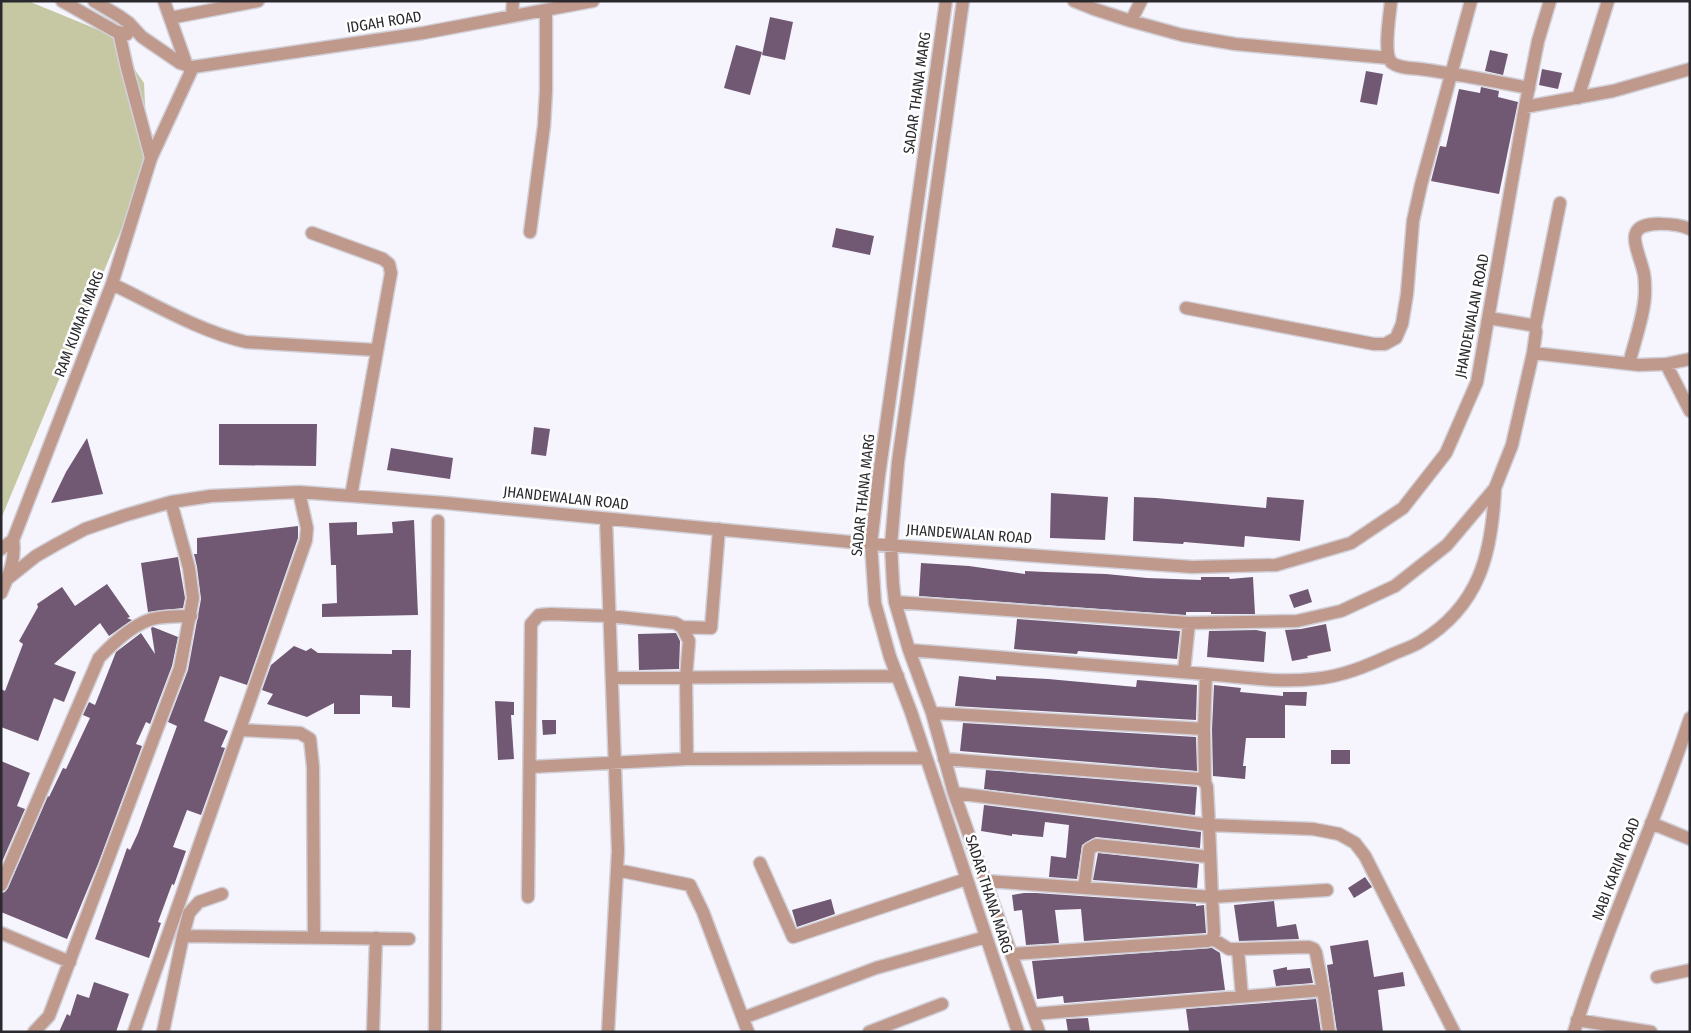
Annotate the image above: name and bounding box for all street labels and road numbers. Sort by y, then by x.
street label: IDGAH ROAD [345,7,423,37]
street label: SADAR THANA MARG [900,31,934,155]
street label: JHANDEWALAN ROAD [1451,252,1493,380]
street label: RAM KUMAR MARG [50,268,108,380]
street label: SADAR THANA MARG [848,433,878,557]
street label: JHANDEWALAN ROAD [502,482,630,514]
street label: JHANDEWALAN ROAD [905,521,1033,547]
street label: NABI KARIM ROAD [1588,815,1644,923]
street label: SADAR THANA MARG [961,833,1017,955]

